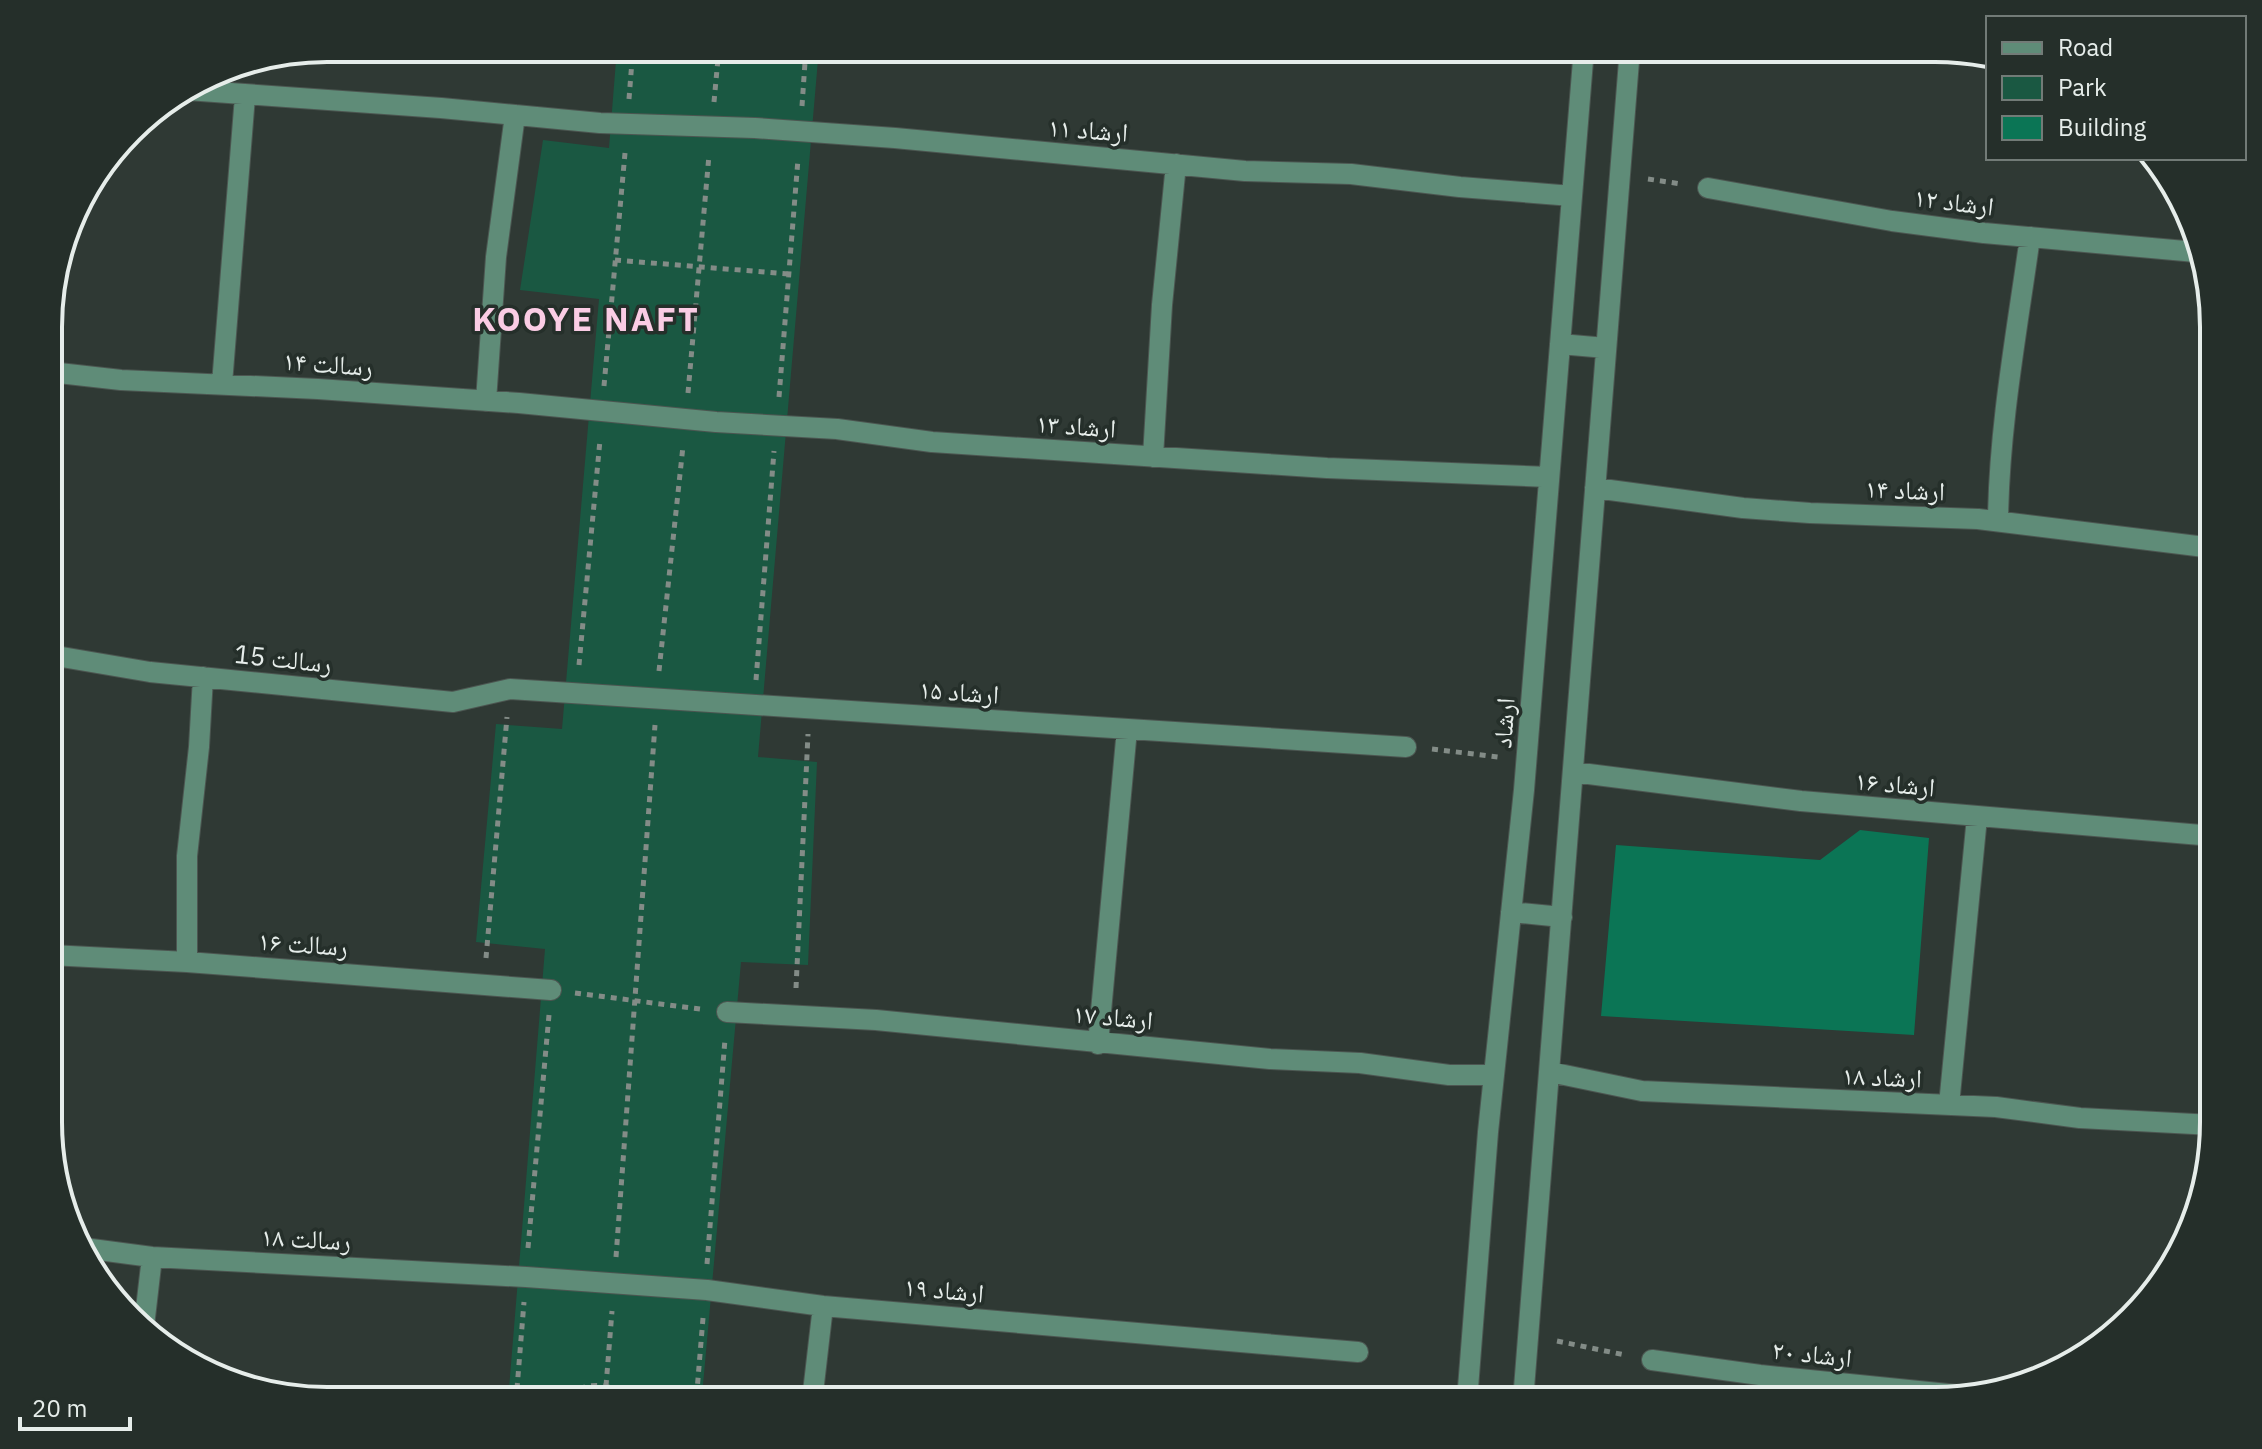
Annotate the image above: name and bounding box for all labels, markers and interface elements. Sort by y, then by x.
legend [1986,16,2246,160]
text: Road [2058,31,2113,63]
text: Park [2058,71,2107,103]
street label: ارشاد ۱۱ [1047,109,1129,149]
text: Building [2058,111,2146,143]
street label: ارشاد ۱۲ [1912,179,1996,223]
district label: KOOYE NAFT [472,296,700,340]
street label: رسالت ۱۴ [282,343,374,383]
street label: ارشاد ۱۳ [1035,405,1117,445]
street label: ارشاد ۱۴ [1864,471,1946,507]
street label: رسالت 15 [233,636,334,680]
street label: ارشاد ۱۵ [918,671,1000,711]
street label: ارشاد [1484,696,1522,749]
street label: ارشاد ۱۶ [1854,763,1937,803]
street label: رسالت ۱۶ [257,923,349,963]
street label: ارشاد ۱۷ [1072,996,1155,1036]
street label: ارشاد ۱۸ [1841,1058,1923,1094]
street label: رسالت ۱۸ [260,1219,352,1257]
street label: ارشاد ۱۹ [903,1269,986,1309]
street label: ارشاد ۲۰ [1770,1332,1854,1374]
scale bar [20,1381,130,1431]
text: 20 m [32,1392,87,1424]

